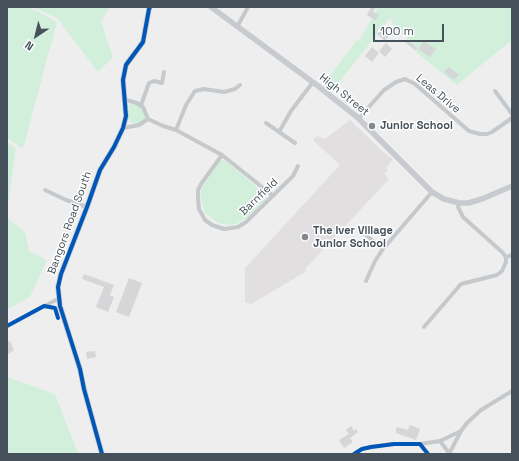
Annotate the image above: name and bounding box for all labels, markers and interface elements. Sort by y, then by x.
north arrow [16,16,56,56]
scale bar [375,16,446,42]
text: 100 m [380,23,414,39]
text: N [22,38,36,54]
street label: High Street [316,71,372,119]
street label: Leas Drive [413,72,463,116]
place label: Junior School [380,119,453,133]
marker: Junior School [367,121,377,131]
street label: Bangors Road South [45,170,95,276]
street label: Barnfield [237,176,281,218]
place label: The Iver Village Junior School [313,224,393,250]
marker: The Iver Village Junior School [300,232,310,242]

